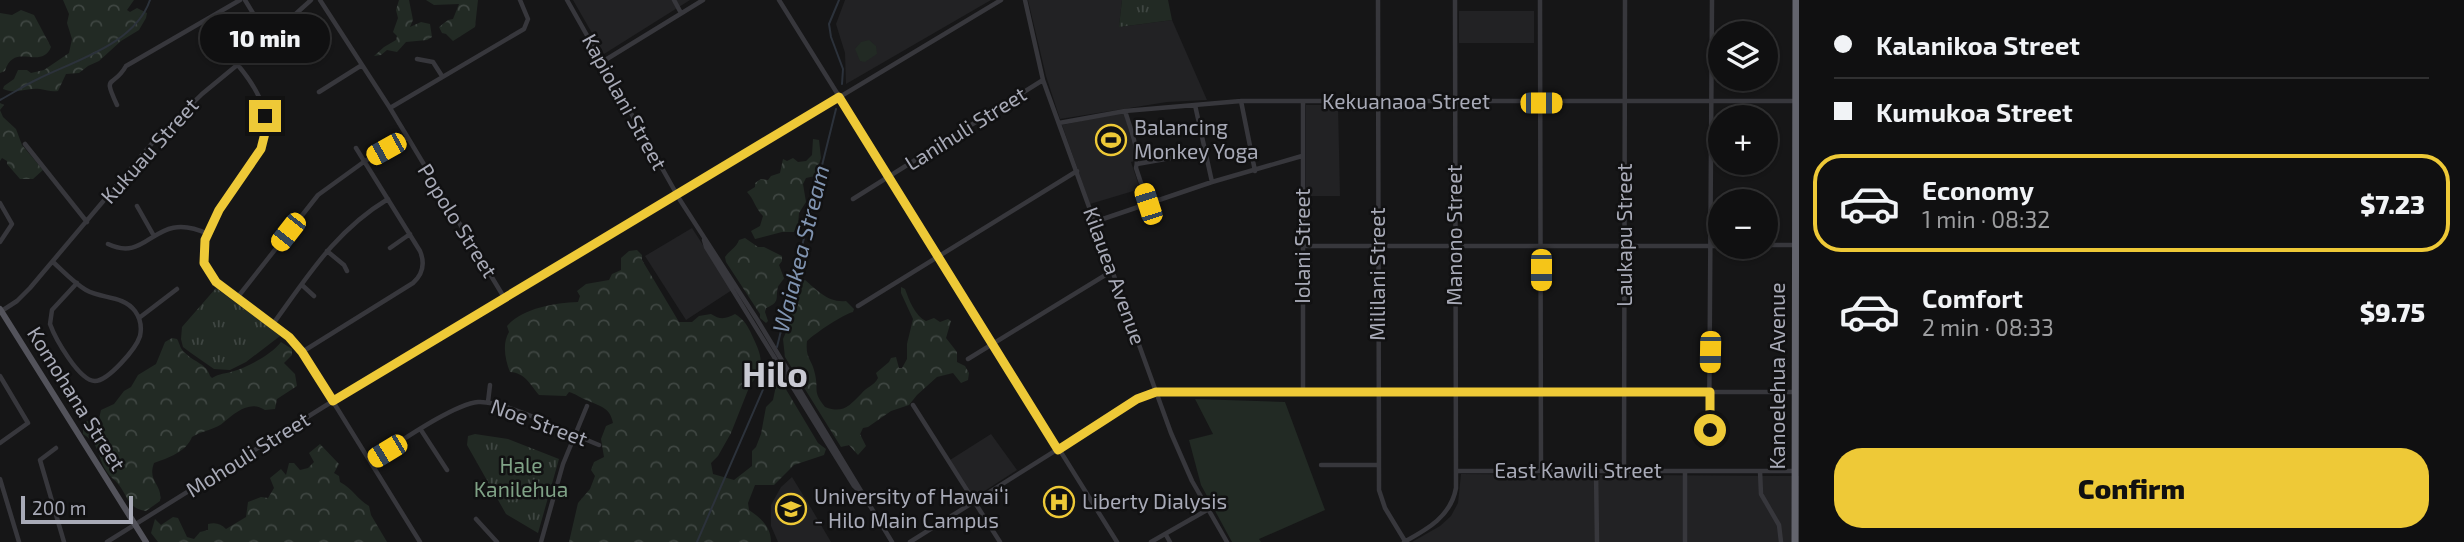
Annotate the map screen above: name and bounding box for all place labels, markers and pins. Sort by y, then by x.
place label: Balancing Monkey Yoga [1134,114,1259,163]
sports icon: Balancing Monkey Yoga [1094,123,1128,157]
place label: University of Hawaiʻi - Hilo Main Campus [814,483,1009,532]
hospital icon: Liberty Dialysis [1042,485,1076,519]
place label: Liberty Dialysis [1082,488,1227,513]
school or university icon: University of Hawaiʻi - Hilo Main Campus [774,492,808,526]

